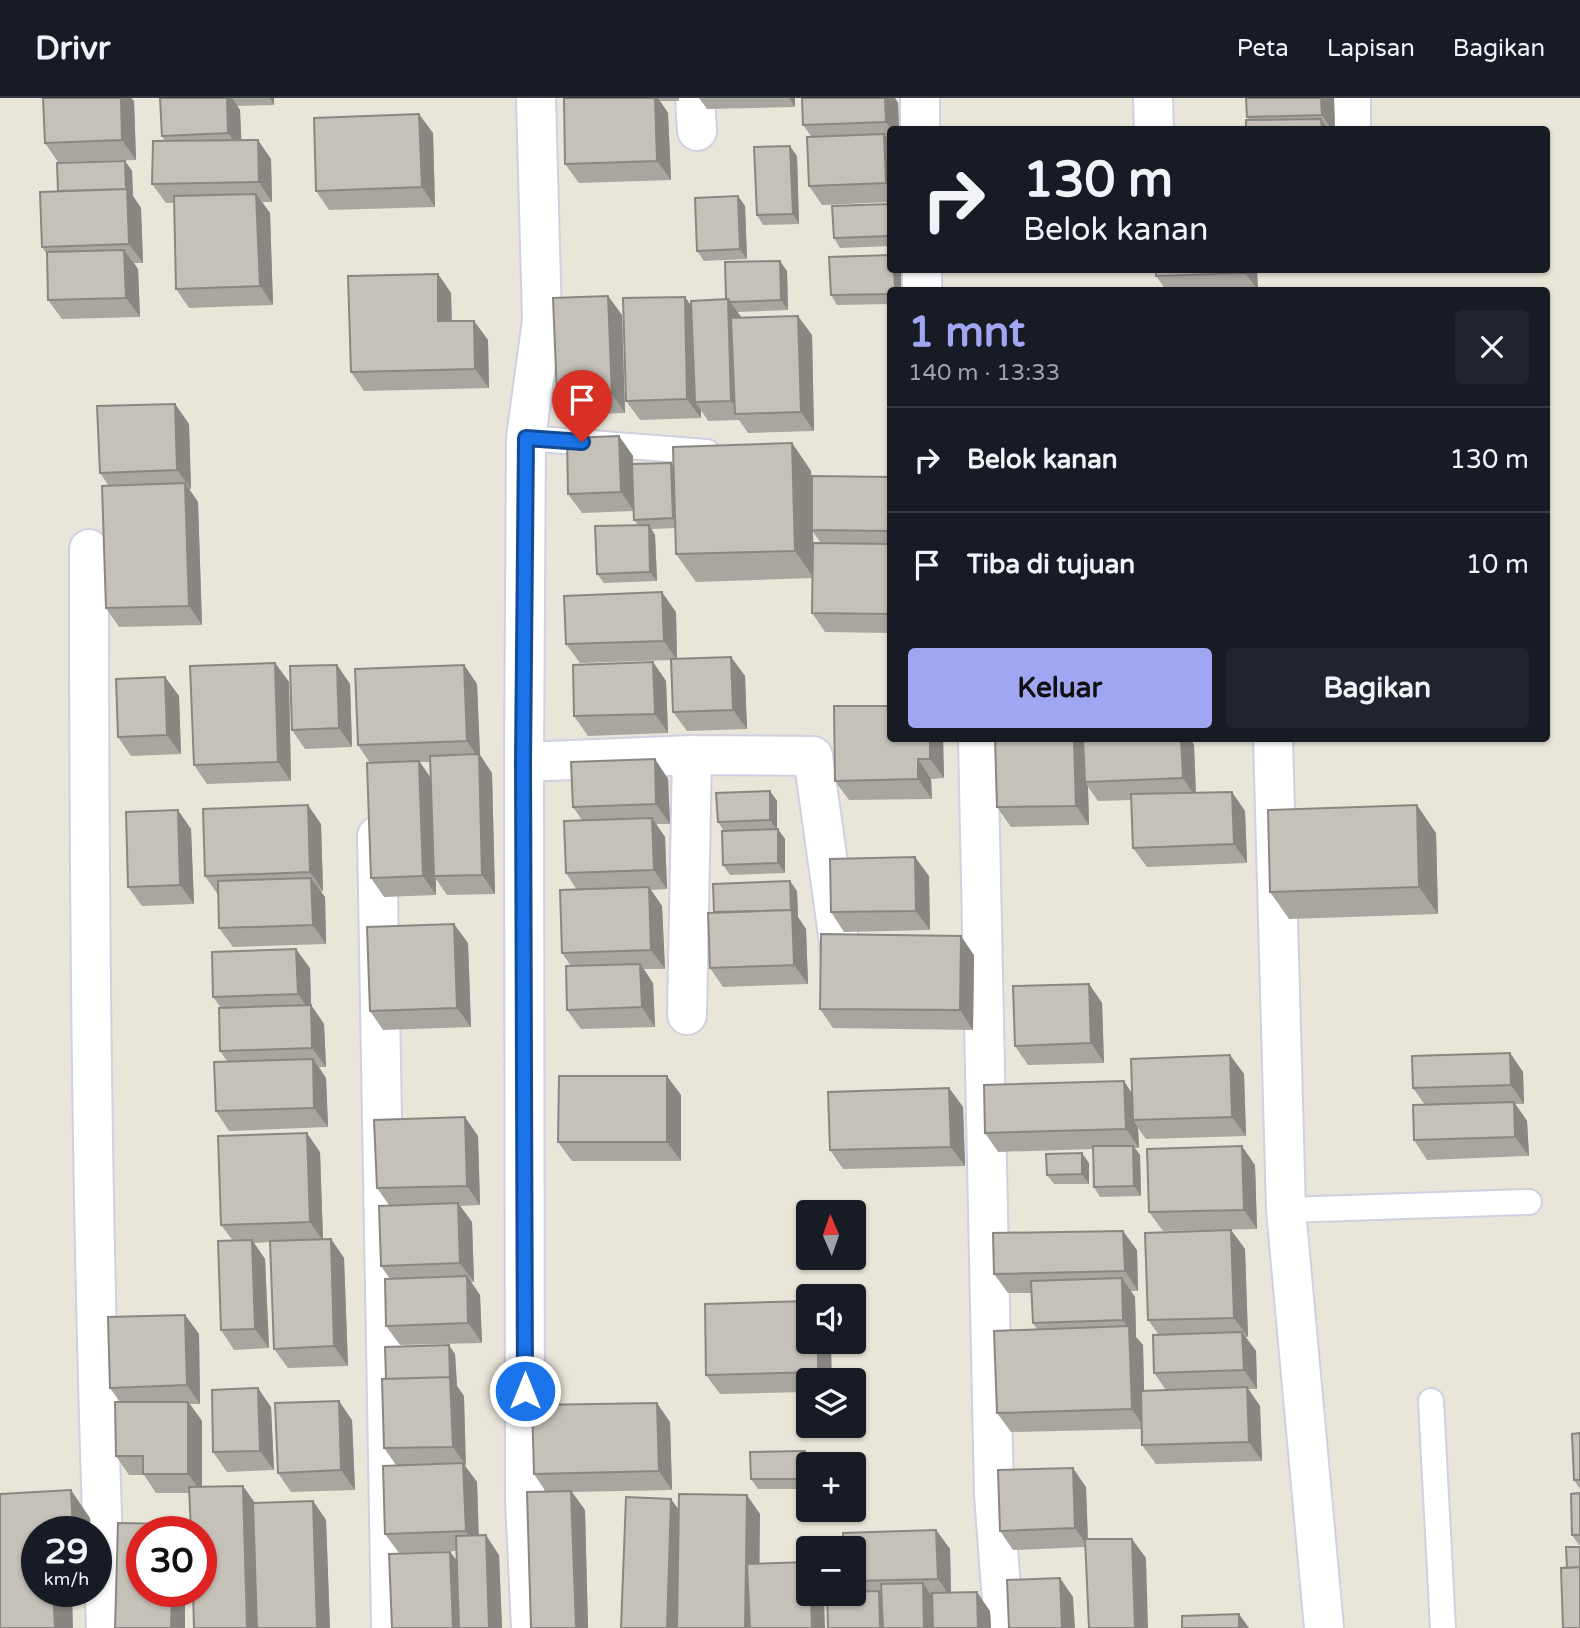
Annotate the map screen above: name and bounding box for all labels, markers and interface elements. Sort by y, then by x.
text: Drivr [35,29,110,68]
text: Peta [1237,34,1289,63]
text: Lapisan [1327,34,1415,63]
text: Bagikan [1453,34,1545,63]
text: 130 m [1023,151,1173,210]
icon: right [908,154,999,245]
text: Belok kanan [1023,211,1208,249]
text: 1 mnt [908,307,1025,358]
button: close [1455,310,1529,384]
text: 140 m · 13:33 [908,359,1060,387]
pin [552,370,612,442]
icon: arrive [563,381,601,419]
icon: right [908,441,946,479]
text: Belok kanan [967,444,1118,475]
text: 130 m [1449,444,1529,475]
icon: arrive [908,546,946,584]
text: Tiba di tujuan [967,549,1135,580]
text: 10 m [1466,549,1529,580]
button: Keluar [908,648,1212,728]
button: Bagikan [1226,648,1529,728]
north arrow [796,1200,866,1270]
map controls [796,1200,866,1606]
button: sound [796,1284,866,1354]
position arrow [488,1354,562,1428]
button: layers [796,1368,866,1438]
button: + [796,1452,866,1522]
speed limit sign: 30 [126,1516,217,1607]
text: 29 [45,1531,88,1573]
button: − [796,1536,866,1606]
text: km/h [44,1568,89,1590]

